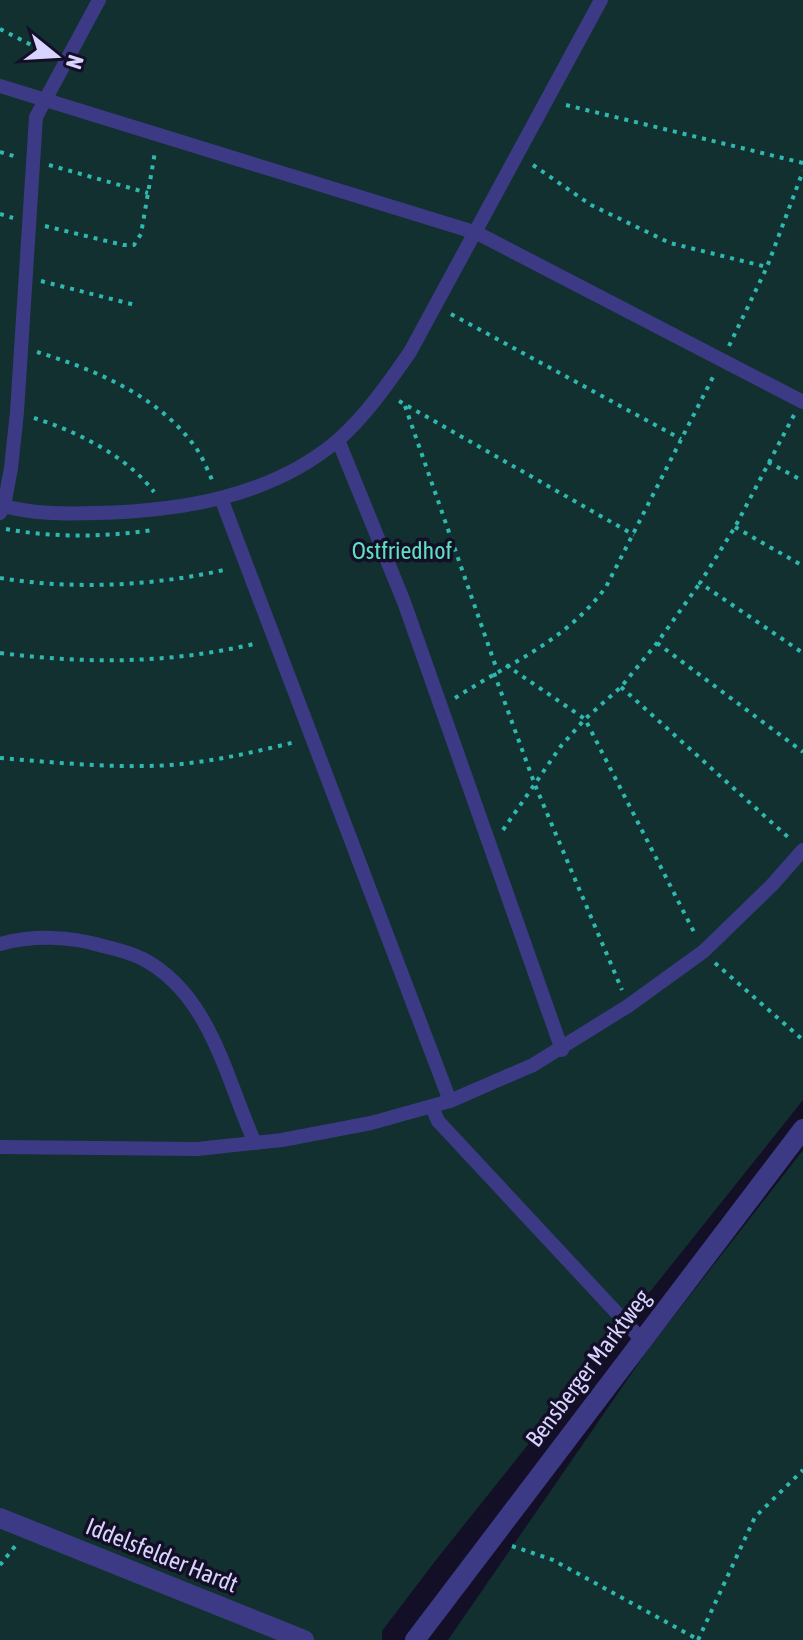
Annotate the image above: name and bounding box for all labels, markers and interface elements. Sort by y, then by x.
north arrow [16,16,96,96]
text: N [61,52,89,72]
park label: Ostfriedhof [352,537,453,564]
street label: Bensberger Marktweg [520,1284,656,1452]
street label: Iddelsfelder Hardt [82,1512,242,1598]

